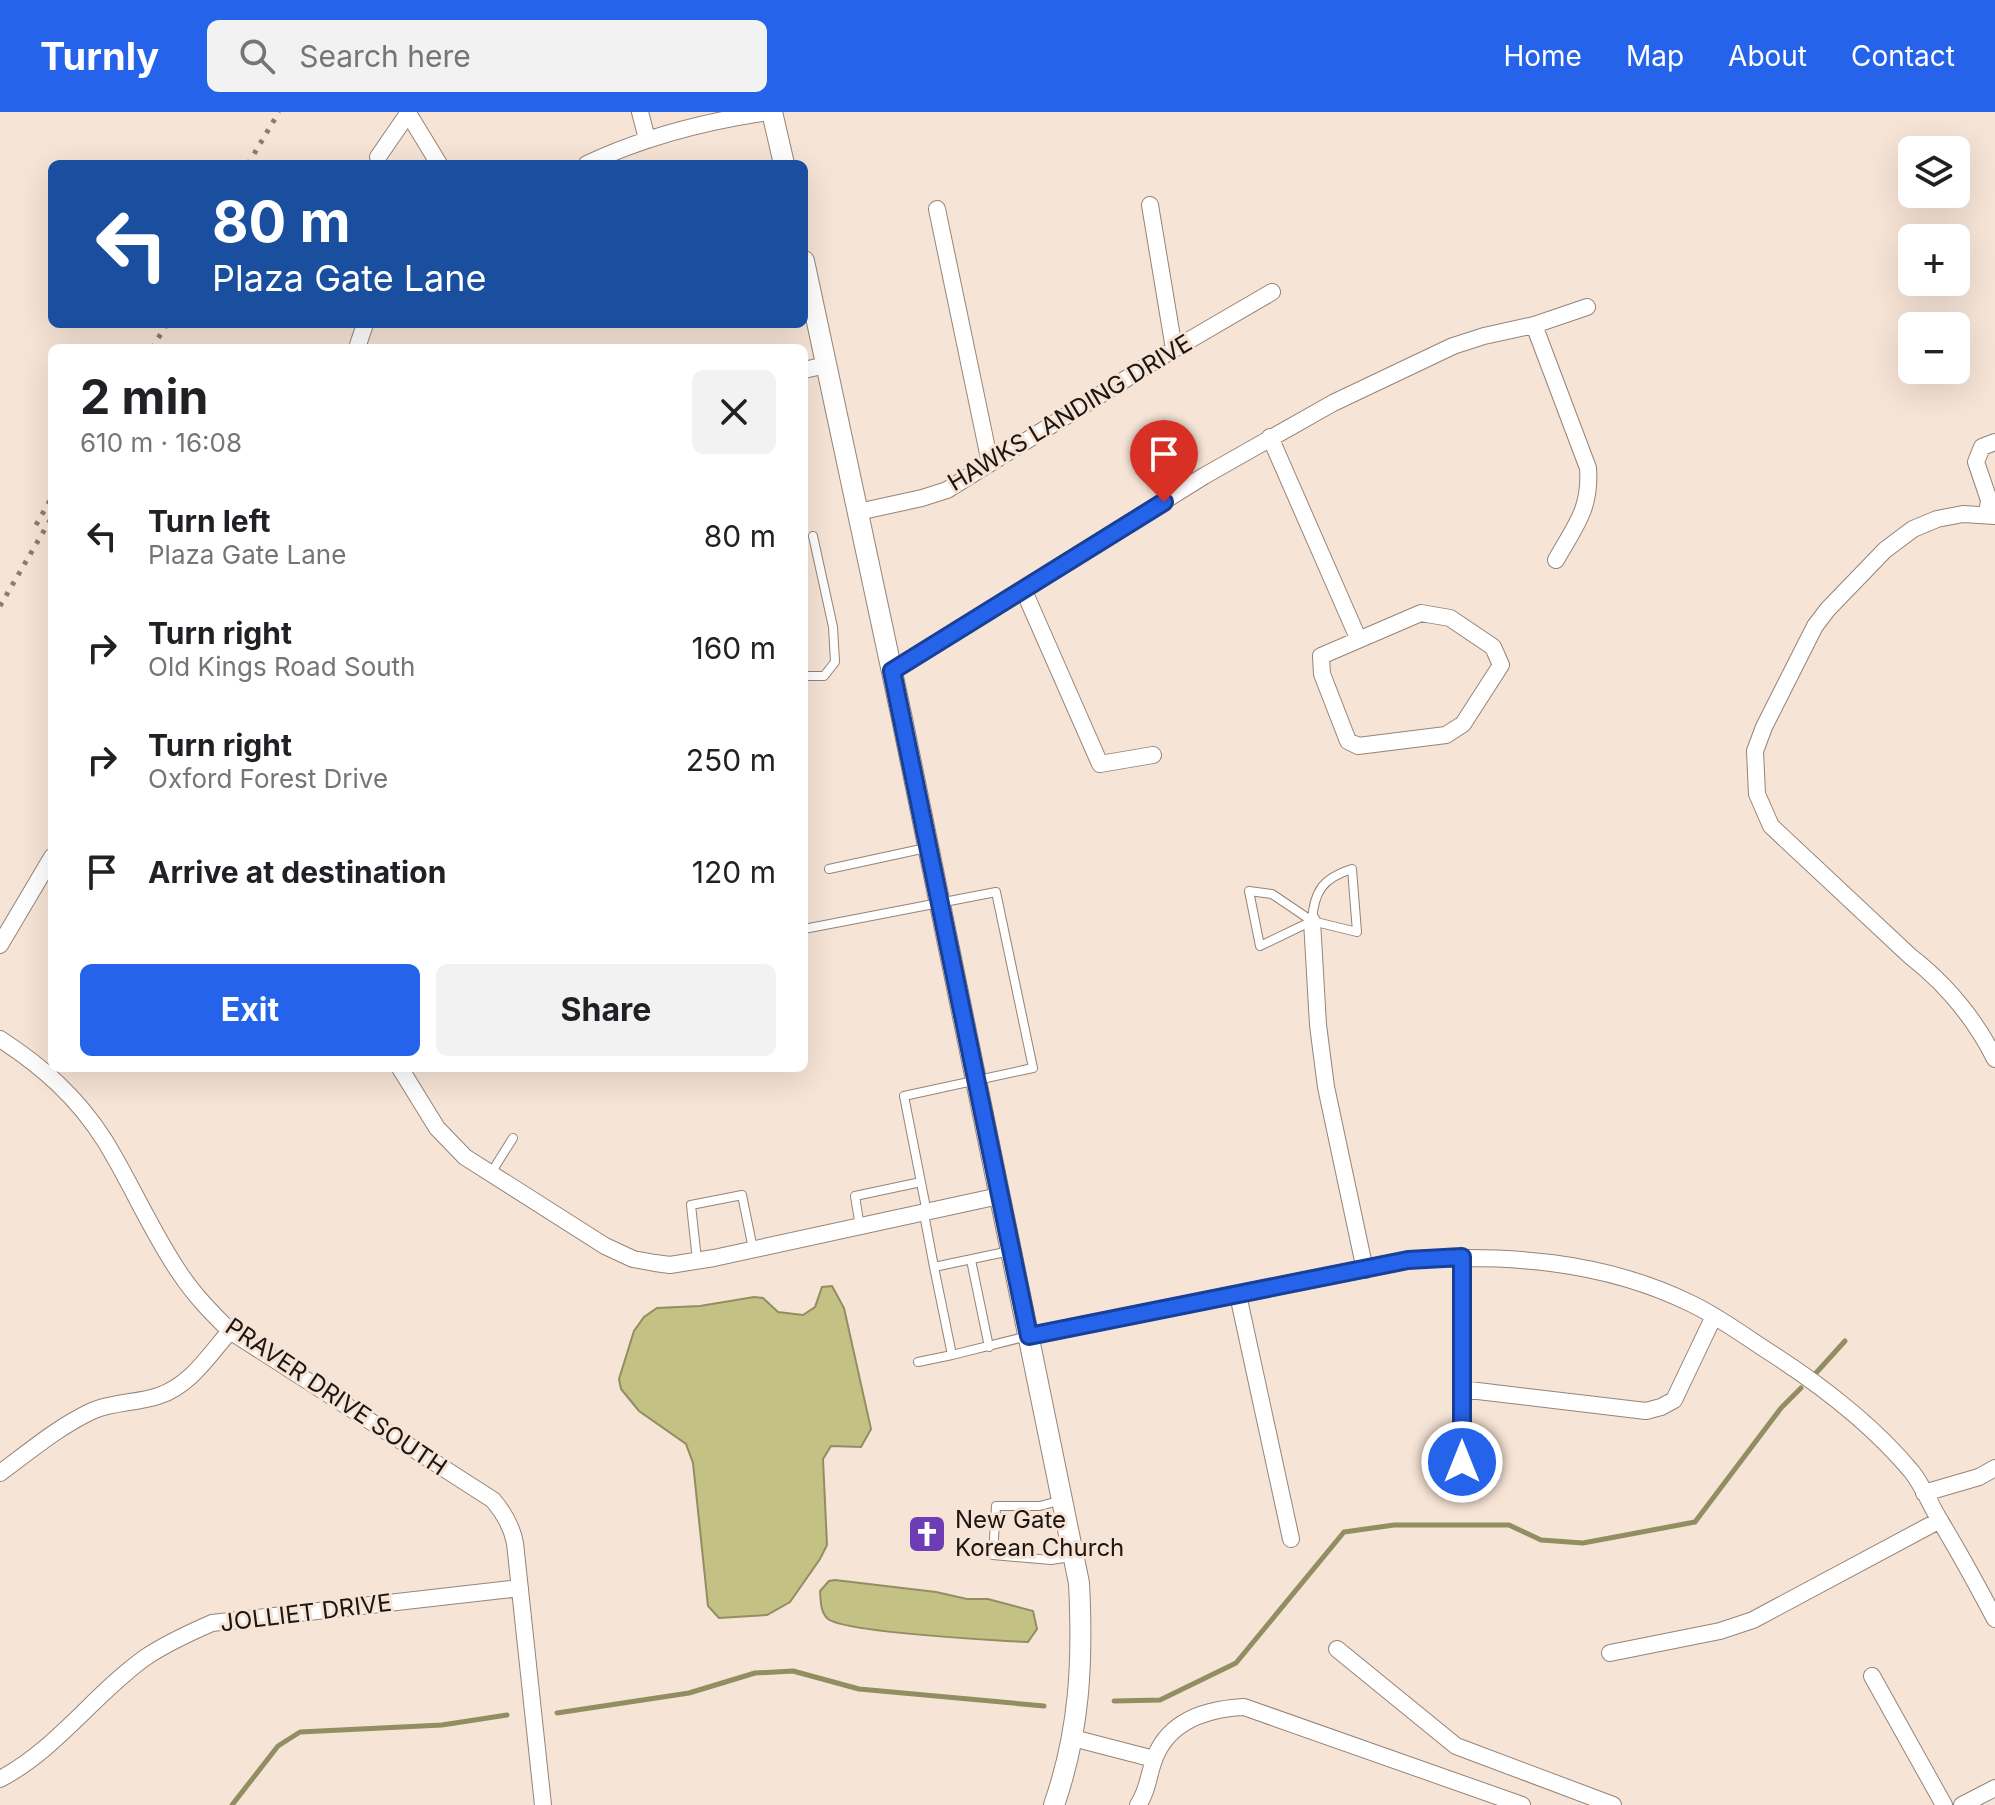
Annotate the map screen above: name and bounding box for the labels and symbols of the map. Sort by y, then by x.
street label: HAWKS LANDING DRIVE [942,328,1197,497]
pin [1130,420,1198,502]
street label: PRAVER DRIVE SOUTH [220,1312,452,1482]
position arrow [1420,1420,1504,1504]
place label: New Gate Korean Church [955,1505,1124,1562]
church icon: New Gate Korean Church [906,1513,948,1555]
street label: JOLLIET DRIVE [219,1588,393,1637]

